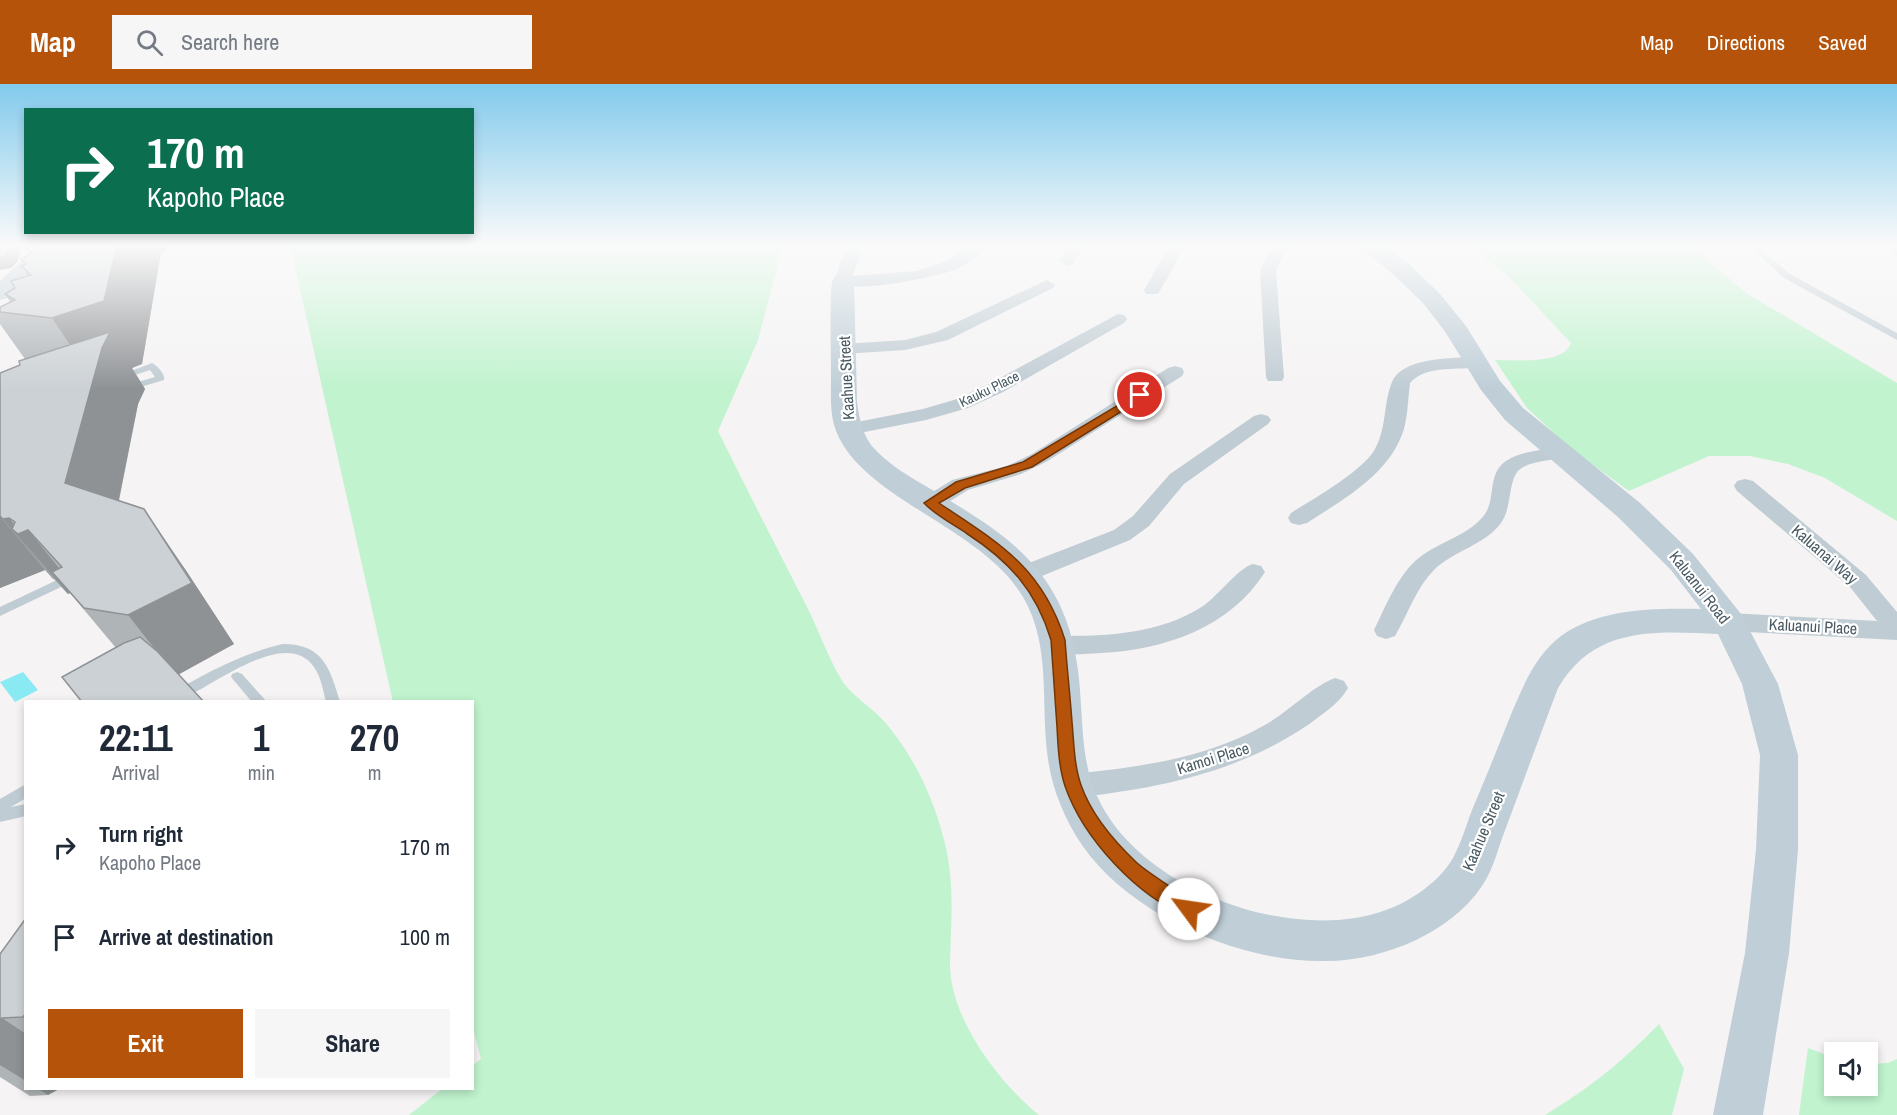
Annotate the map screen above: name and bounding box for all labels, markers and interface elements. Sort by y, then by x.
search box [112,15,532,69]
text: Map [30,23,76,61]
icon: search [133,26,166,59]
text: Search here [181,27,279,57]
text: Map [1640,28,1674,57]
text: Directions [1707,28,1785,57]
text: Saved [1818,28,1867,57]
text: 170 m [147,125,245,181]
icon: right [48,132,126,210]
text: Kapoho Place [147,179,285,215]
street label: Kaahue Street [833,335,859,420]
street label: Kauku Place [956,367,1022,411]
pin [1114,369,1165,420]
icon: arrive [1123,378,1156,411]
street label: Kaluanai Way [1787,519,1863,589]
street label: Kaluanui Road [1665,546,1735,628]
street label: Kaluanui Place [1768,613,1858,639]
text: 22:11 [99,714,173,762]
text: 1 [253,714,270,762]
text: 270 [350,714,399,762]
street label: Kamoi Place [1174,737,1252,779]
text: Arrival [112,759,160,786]
text: min [248,759,275,786]
text: m [368,759,381,786]
street label: Kaahue Street [1456,788,1510,874]
text: Turn right [99,819,183,849]
icon: right [48,831,81,864]
text: 170 m [400,832,450,862]
text: Kapoho Place [99,849,201,876]
position arrow [1157,877,1221,941]
icon: arrive [48,921,81,954]
text: Arrive at destination [99,922,273,952]
text: 100 m [400,922,450,952]
button: Exit [48,1009,243,1078]
button: Share [255,1009,450,1078]
map controls [1824,1042,1878,1096]
button: sound [1824,1042,1878,1096]

